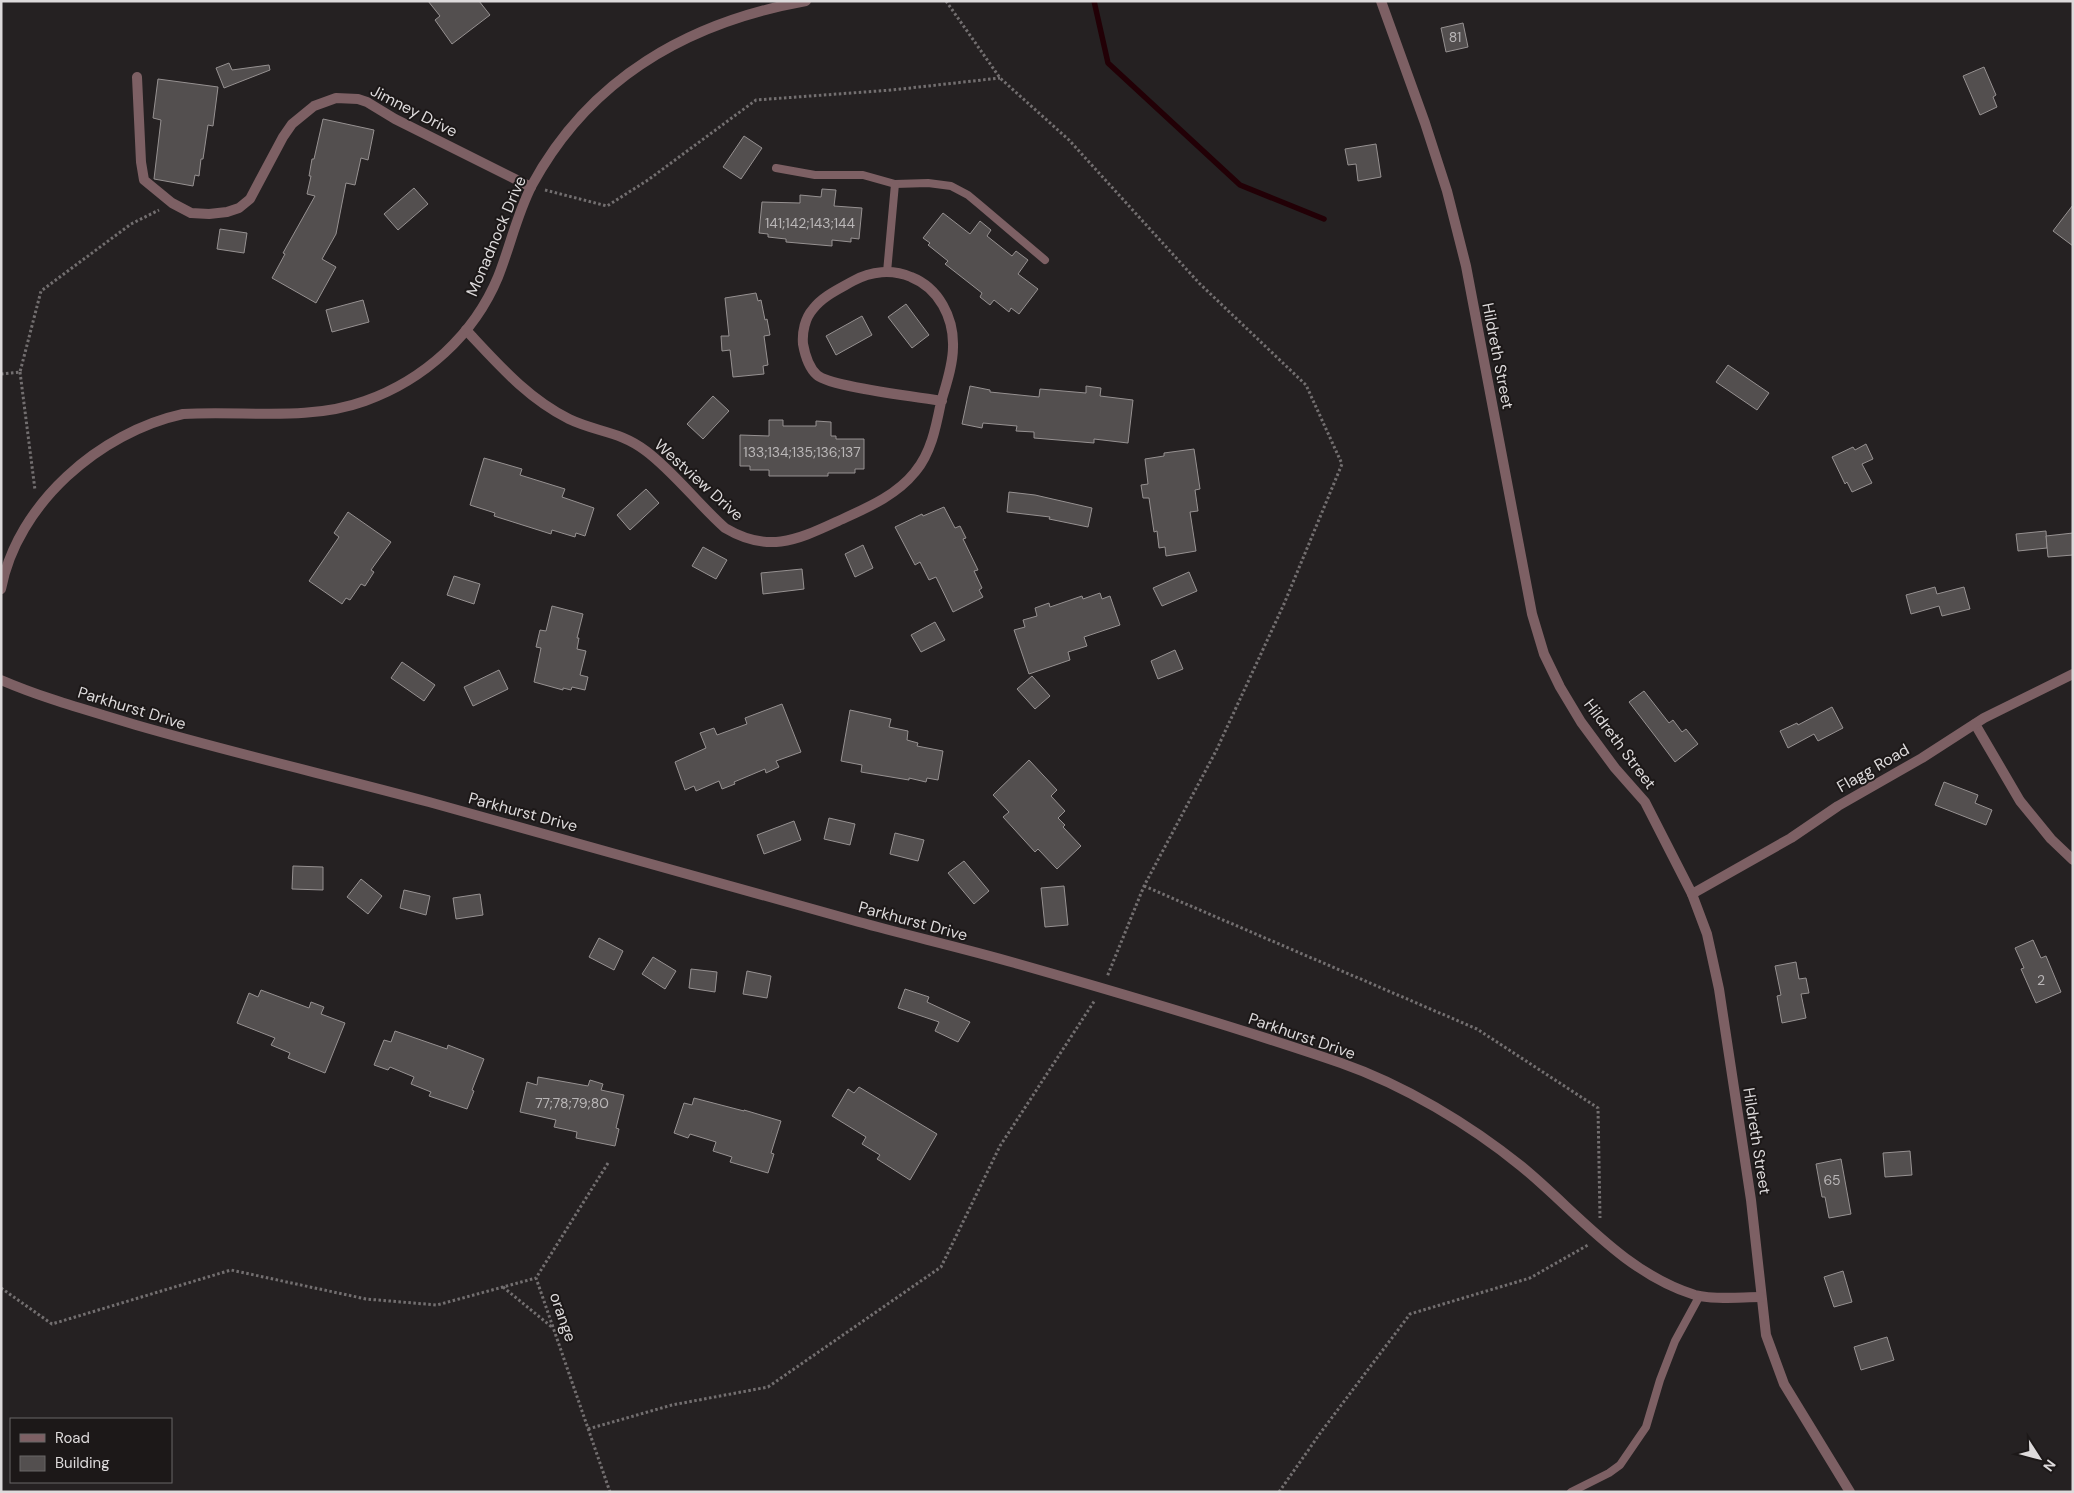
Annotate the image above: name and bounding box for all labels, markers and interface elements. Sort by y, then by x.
house number: 81 [1449,28,1461,46]
street label: Jimney Drive [367,80,461,142]
street label: Monadnock Drive [461,173,531,299]
house number: 141;142;143;144 [765,214,856,232]
street label: Hildreth Street [1477,301,1519,411]
street label: Westview Drive [650,434,748,526]
house number: 133;134;135;136;137 [743,443,861,461]
street label: Parkhurst Drive [75,682,189,734]
street label: Hildreth Street [1579,695,1661,793]
street label: Flagg Road [1833,739,1913,797]
street label: Parkhurst Drive [466,787,580,837]
street label: Parkhurst Drive [856,896,970,946]
house number: 2 [2037,971,2045,989]
street label: Parkhurst Drive [1246,1008,1358,1064]
street label: Hildreth Street [1738,1086,1776,1196]
house number: 77;78;79;80 [535,1094,609,1112]
house number: 65 [1823,1171,1841,1189]
street label: orange [545,1289,581,1345]
legend [10,1418,172,1483]
text: Road [55,1428,90,1448]
north arrow [2014,1433,2064,1483]
text: Building [55,1453,110,1473]
text: N [2039,1456,2060,1475]

